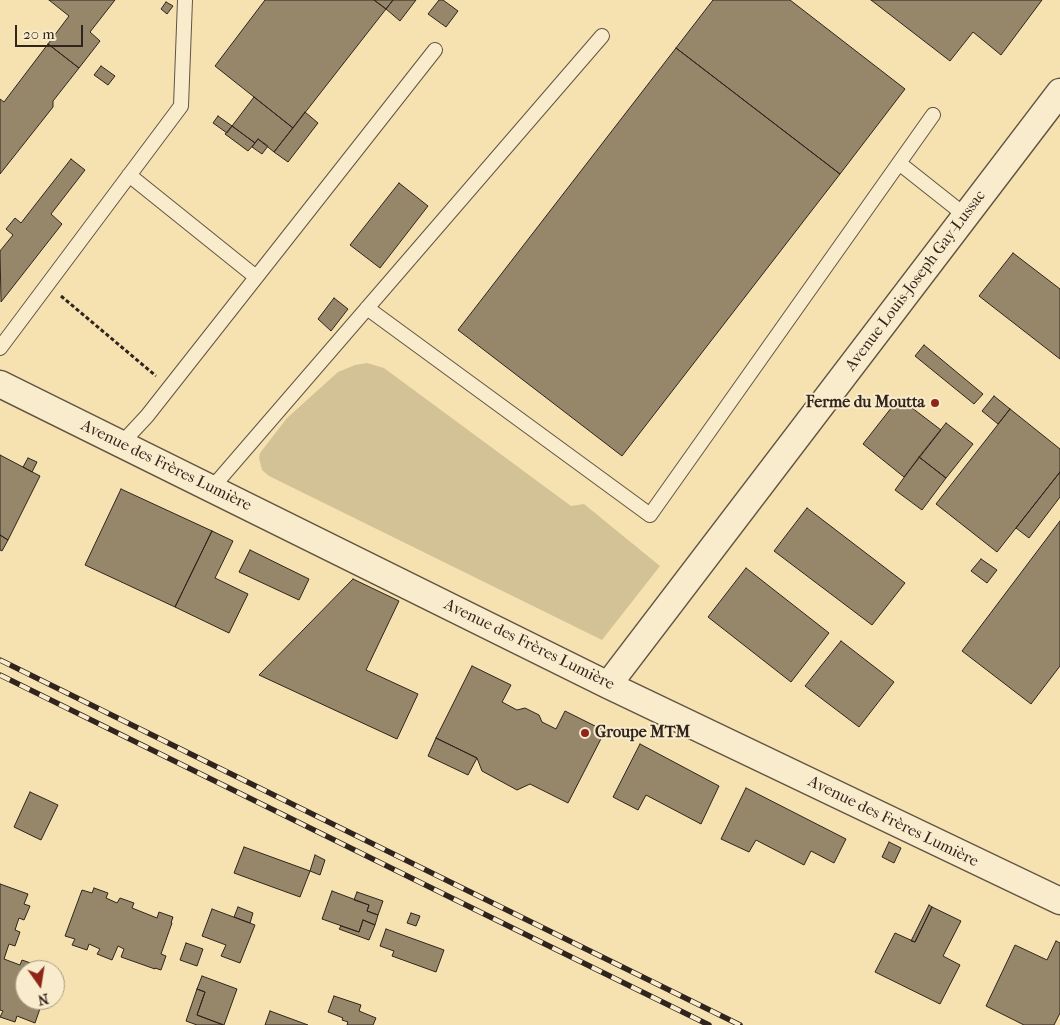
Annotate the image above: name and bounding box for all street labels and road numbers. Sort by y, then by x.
street label: Avenue Louis-Joseph Gay-Lussac [842,187,990,375]
street label: Avenue des Frères Lumière [78,416,254,516]
street label: Avenue des Frères Lumière [441,595,617,695]
street label: Avenue des Frères Lumière [805,772,981,872]

